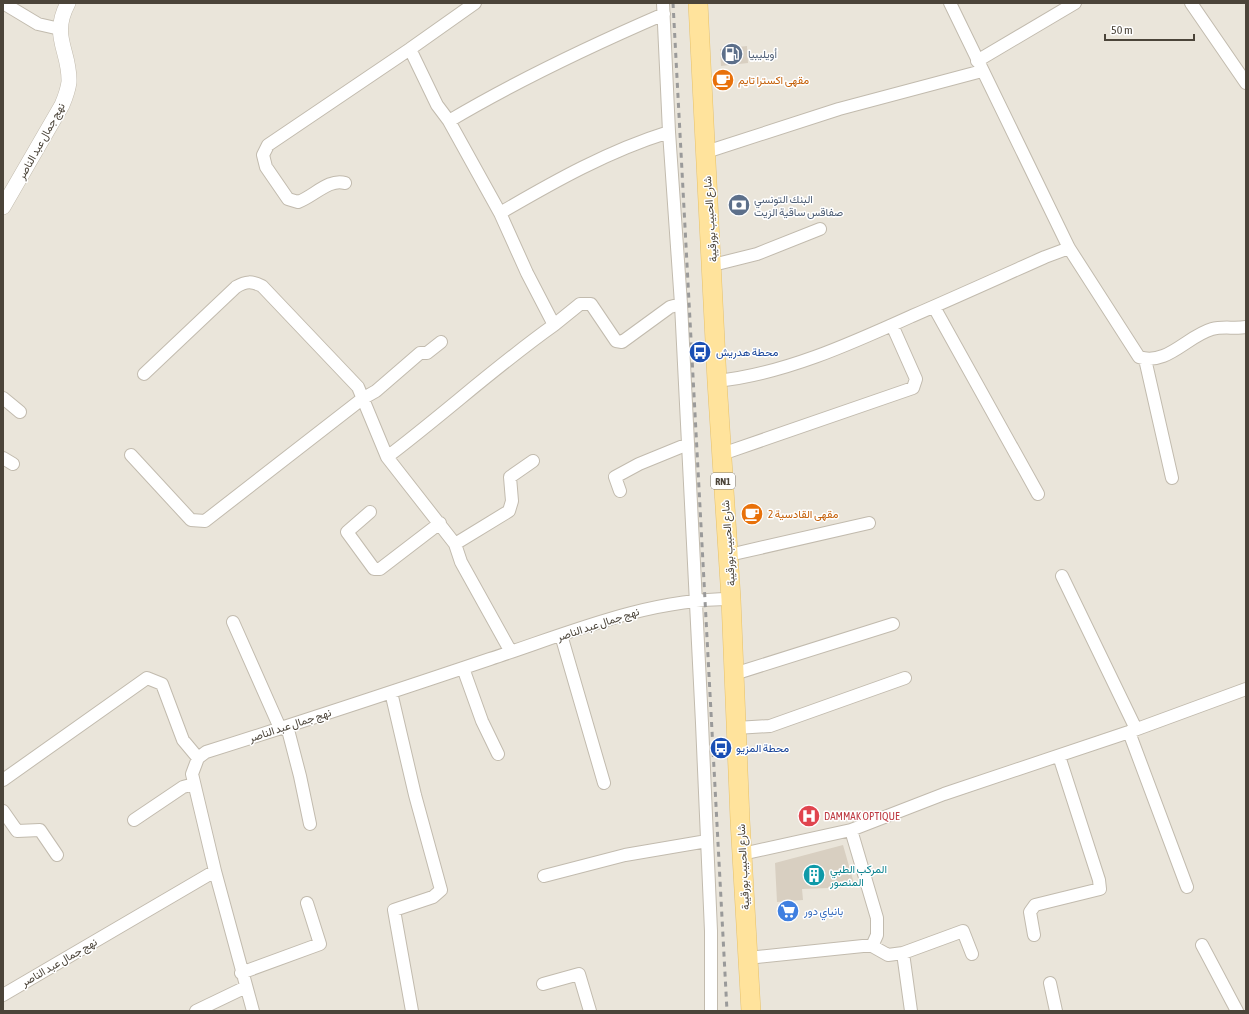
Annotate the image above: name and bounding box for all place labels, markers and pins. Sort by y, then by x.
fuel station icon: أويليبيا [719,41,745,67]
place label: أويليبيا [748,48,777,61]
cafe icon: مقهى اكسترا تايم [710,67,736,93]
place label: مقهى اكسترا تايم [738,74,809,88]
bank icon: البنك التونسي صفاقس ساقية الزيت [726,192,752,218]
place label: البنك التونسي صفاقس ساقية الزيت [754,193,843,219]
bus stop icon: محطة هدريش [687,339,713,365]
place label: محطة هدريش [716,346,778,359]
cafe icon: مقهى القادسية 2 [739,501,765,527]
place label: مقهى القادسية 2 [768,508,838,521]
bus stop icon: محطة المزيو [708,735,734,761]
place label: محطة المزيو [736,742,789,755]
hospital icon: DAMMAK OPTIQUE [796,803,822,829]
place label: DAMMAK OPTIQUE [824,810,900,822]
building icon: المركب الطبي المنصور [801,862,827,888]
place label: المركب الطبي المنصور [829,863,887,889]
supermarket icon: بانياي دور [775,898,801,924]
place label: بانياي دور [803,905,843,921]

